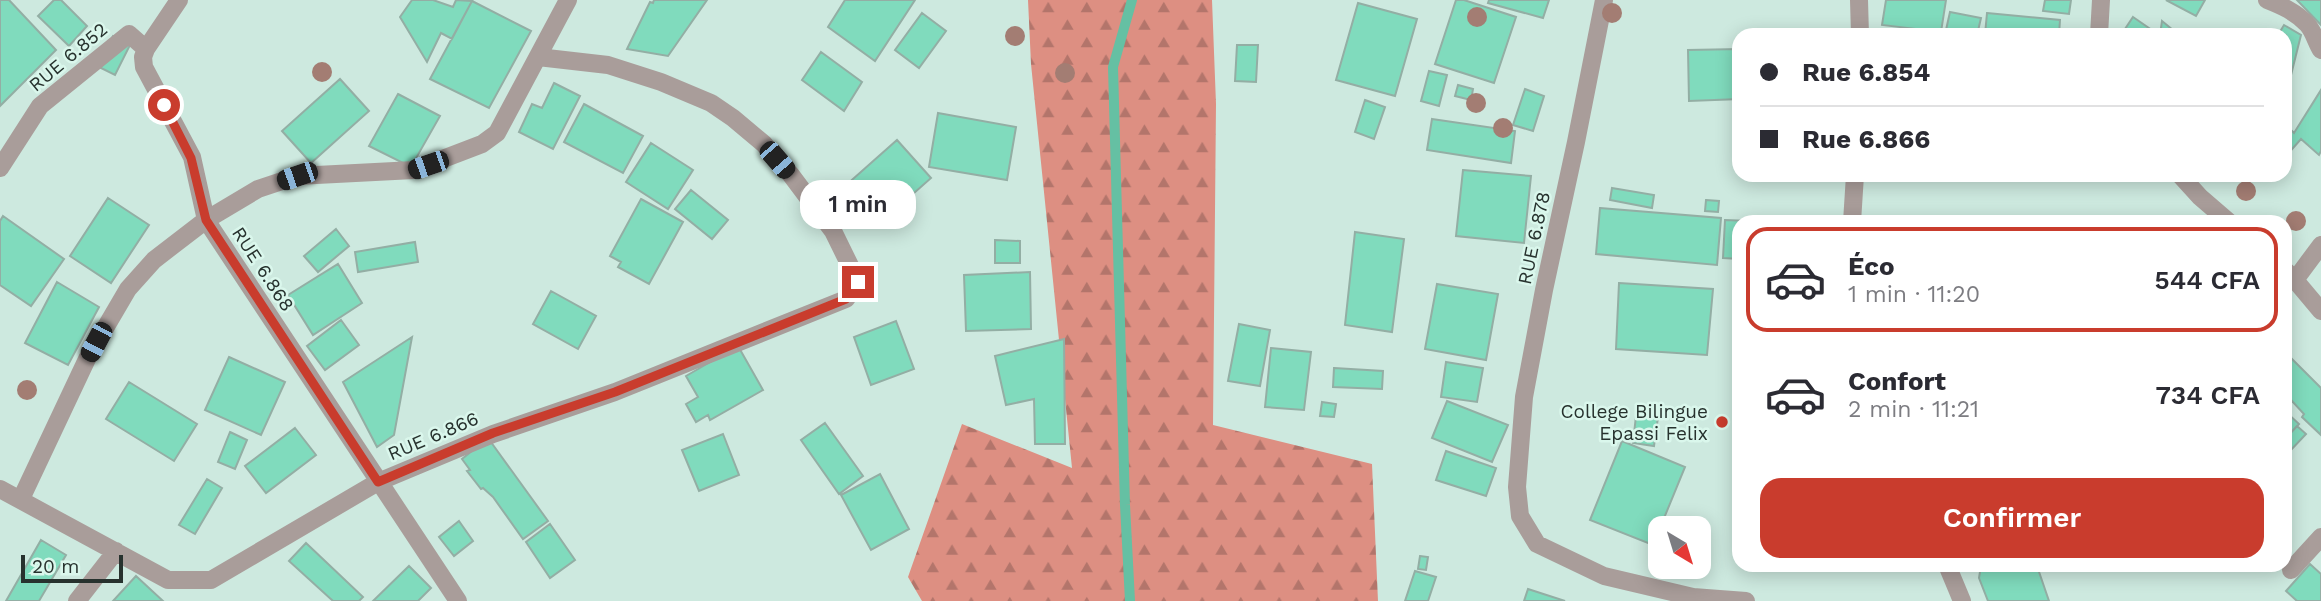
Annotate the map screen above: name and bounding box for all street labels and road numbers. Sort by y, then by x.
street label: RUE 6.852 [24,18,112,96]
street label: RUE 6.878 [1513,190,1555,286]
street label: RUE 6.868 [227,222,299,316]
street label: RUE 6.866 [384,407,482,465]

